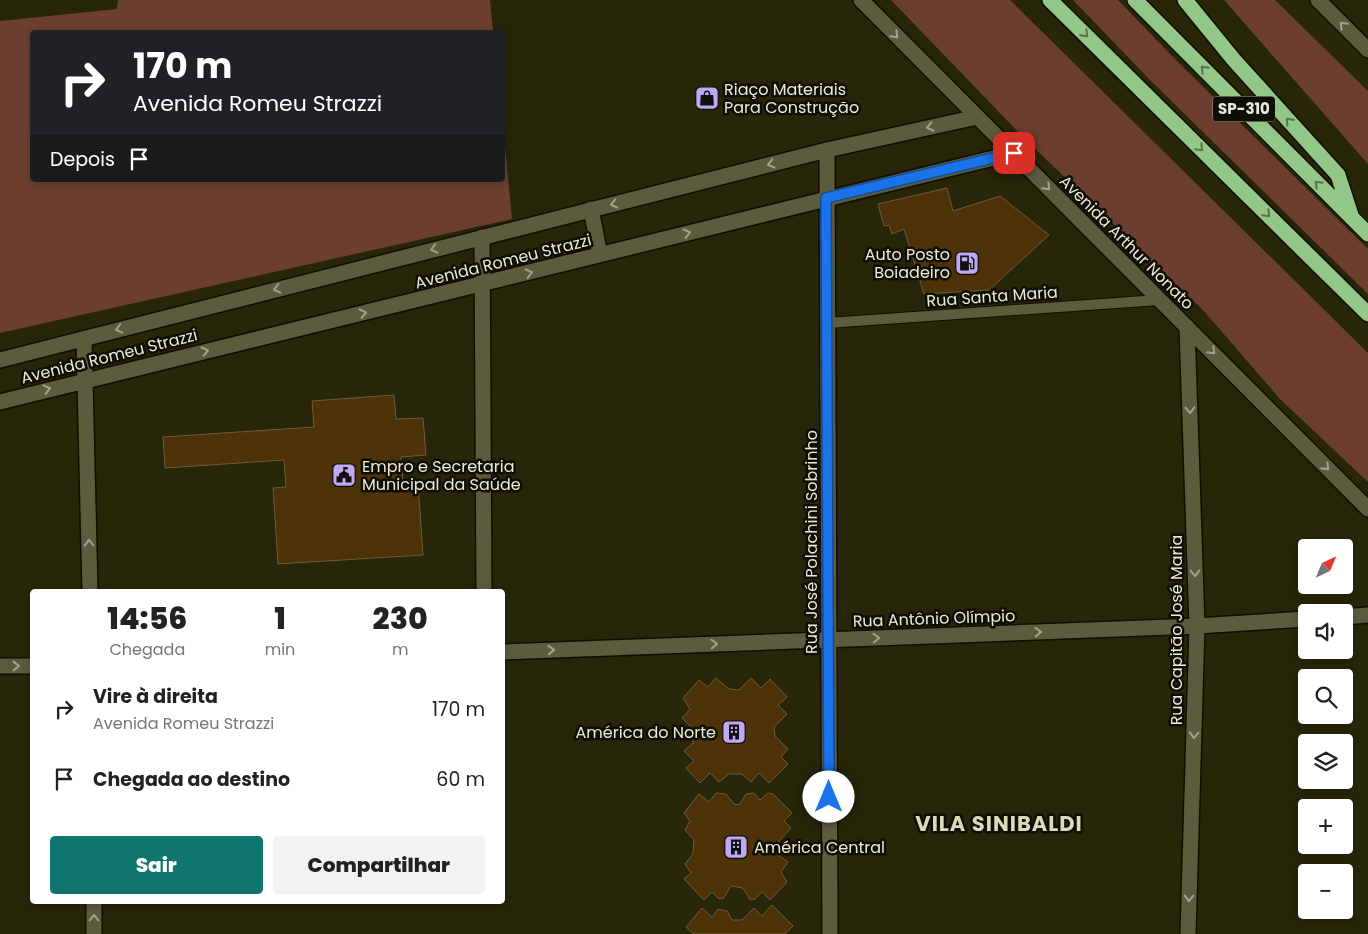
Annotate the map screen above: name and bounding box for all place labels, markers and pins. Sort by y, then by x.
place label: Riaço Materiais Para Construção [724,78,859,119]
shop icon: Riaço Materiais Para Construção [694,85,720,111]
pin [993,132,1035,174]
place label: Auto Posto Boiadeiro [865,243,950,284]
fuel station icon: Auto Posto Boiadeiro [954,250,980,276]
place label: Empro e Secretaria Municipal da Saúde [362,455,521,496]
public building icon: Empro e Secretaria Municipal da Saúde [331,462,357,488]
building icon: América do Norte [721,719,747,745]
place label: América do Norte [576,721,716,744]
building icon: América Central [723,834,749,860]
place label: América Central [754,836,885,859]

